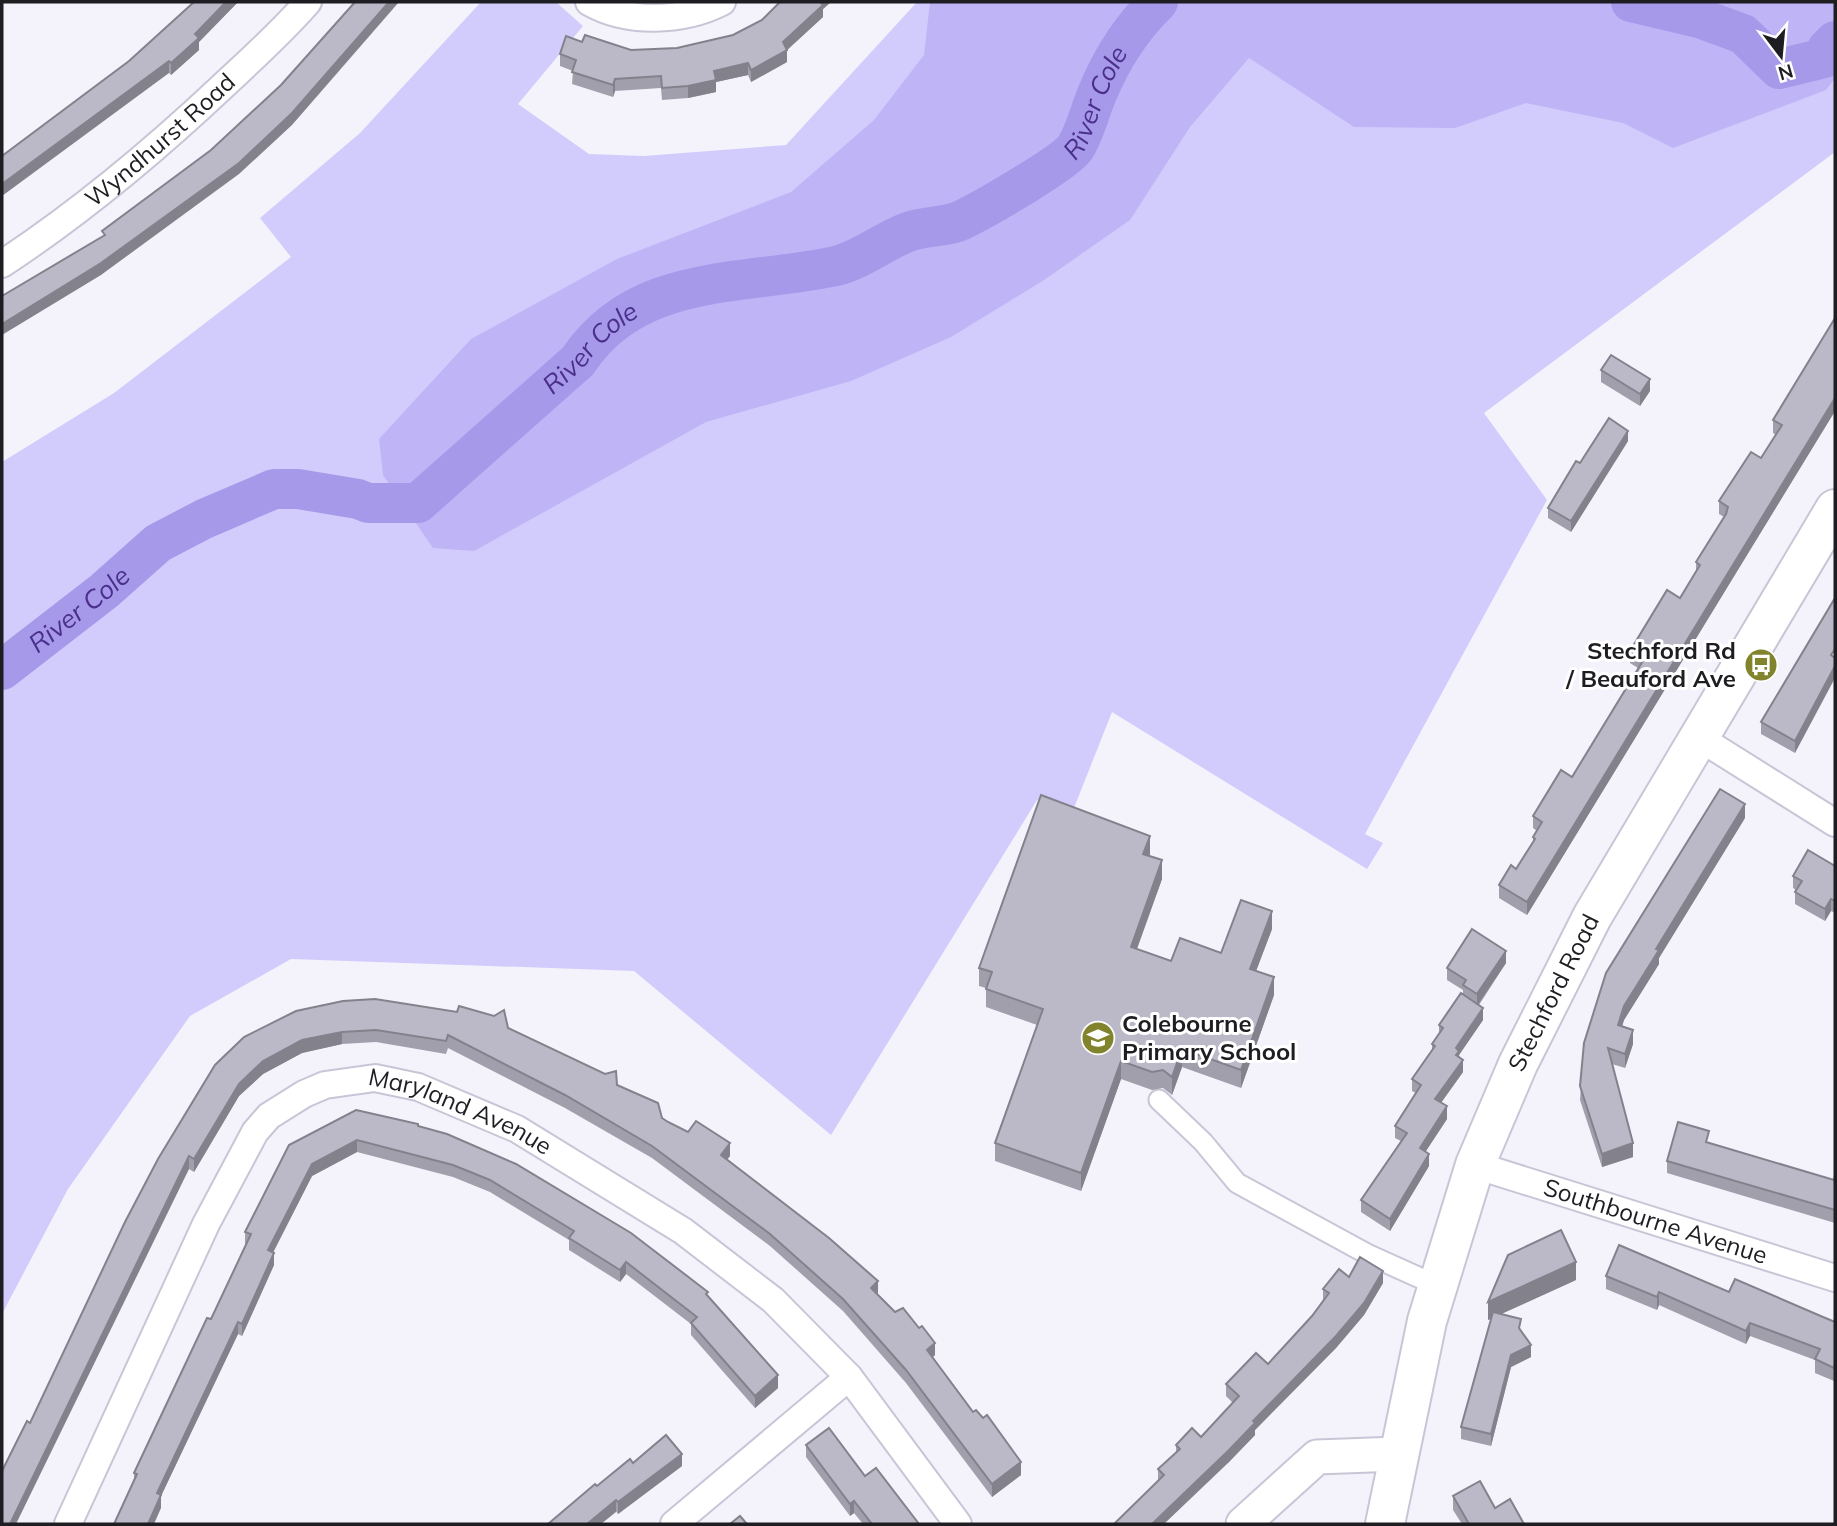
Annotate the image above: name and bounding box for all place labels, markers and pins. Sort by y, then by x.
place label: Stechford Rd / Beauford Ave [1565,635,1736,693]
bus stop icon: Stechford Rd / Beauford Ave [1742,646,1780,684]
place label: Colebourne Primary School [1122,1008,1296,1066]
school or university icon: Colebourne Primary School [1079,1019,1117,1057]

